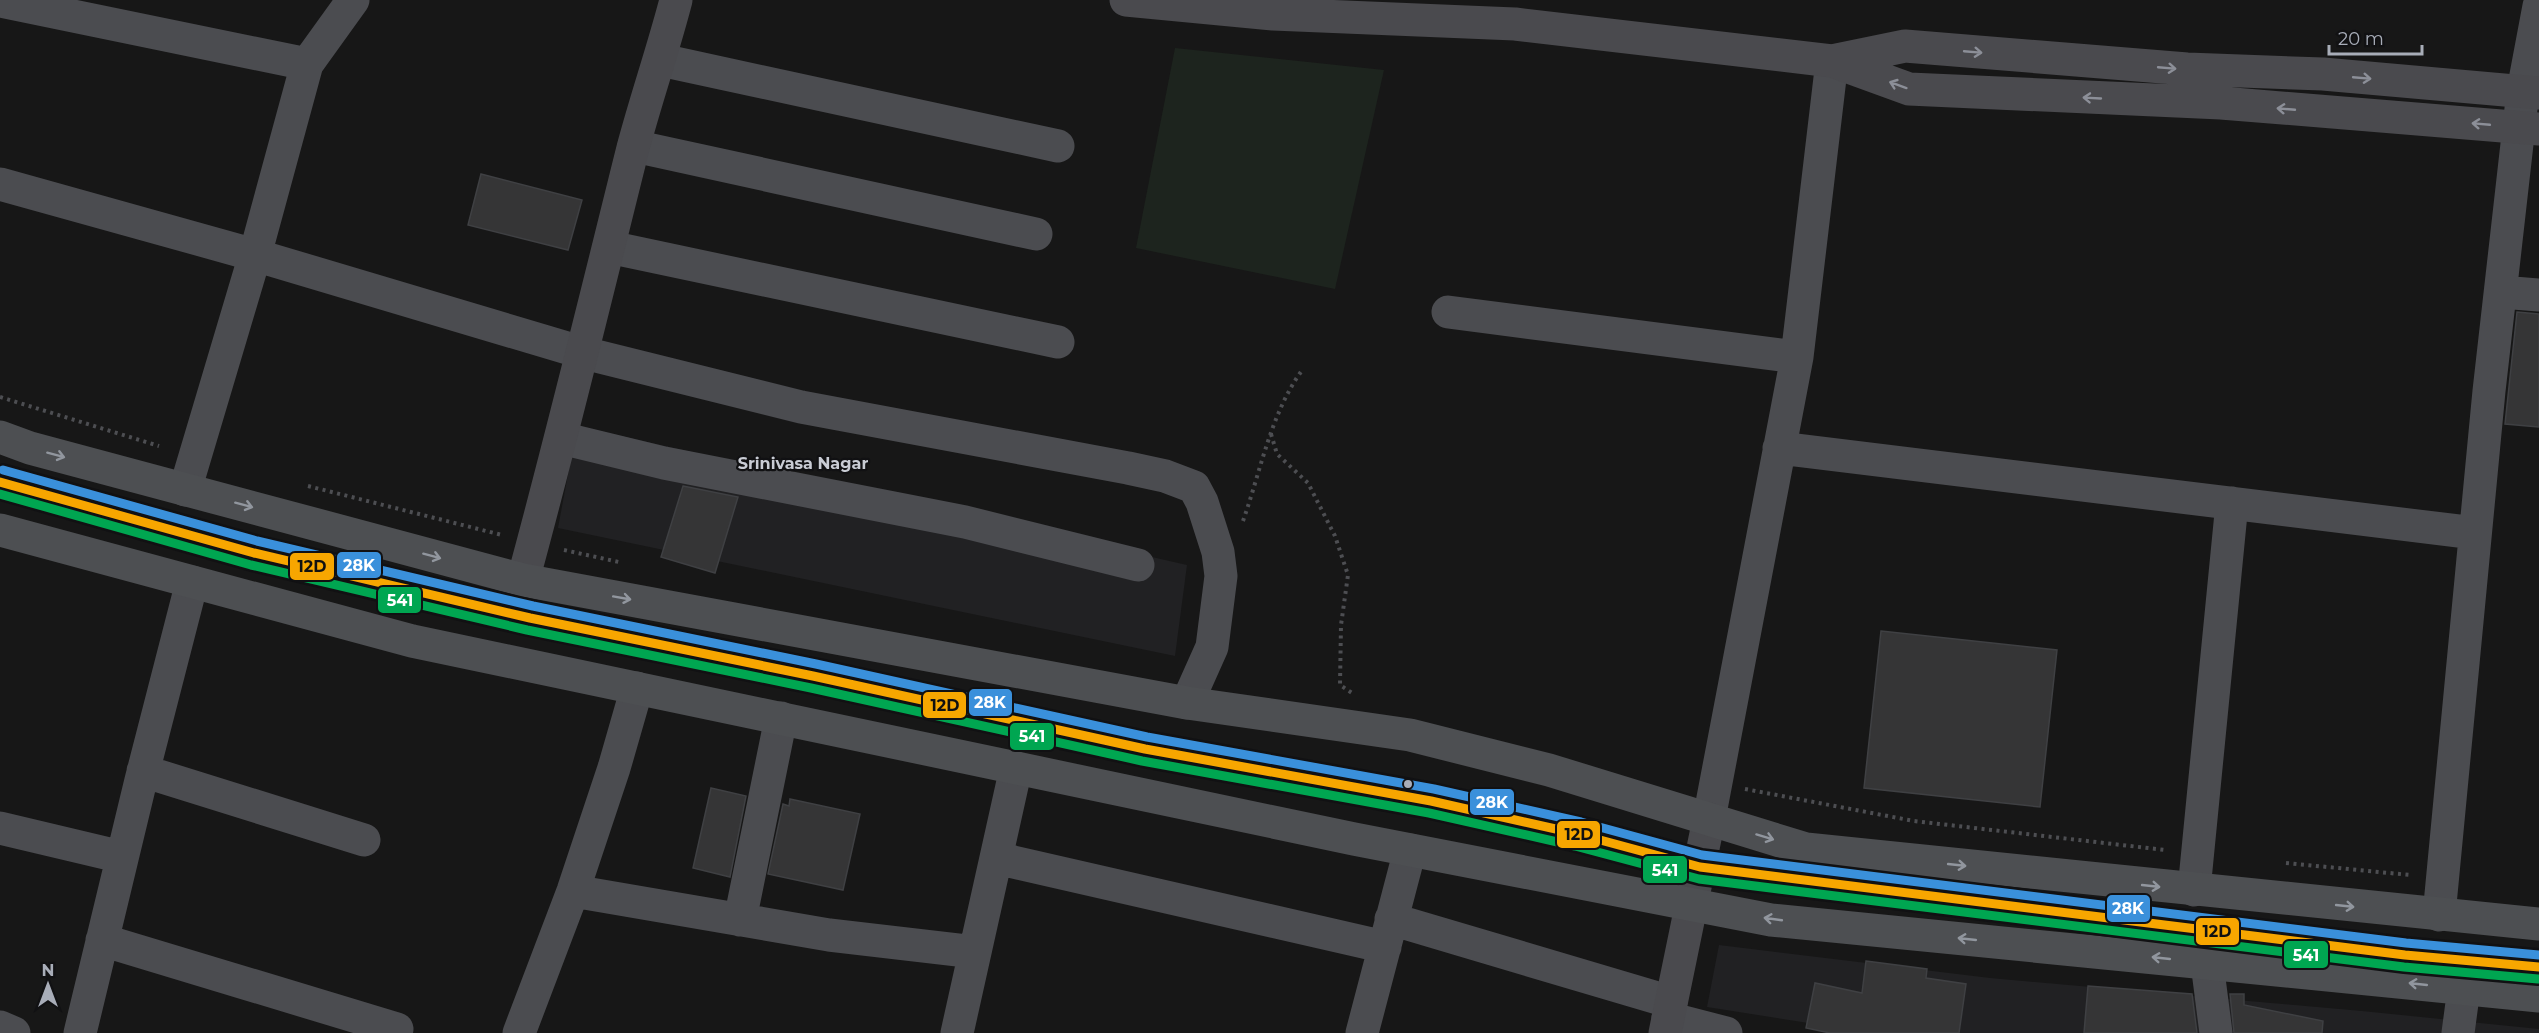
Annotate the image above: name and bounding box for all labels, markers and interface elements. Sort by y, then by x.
scale bar [2329,18,2422,56]
text: 20 m [2338,28,2384,50]
one-way arrow [1962,47,1982,58]
one-way arrow [2157,63,2177,74]
one-way arrow [2351,73,2371,84]
one-way arrow [1889,79,1907,90]
one-way arrow [2082,92,2102,103]
one-way arrow [2277,103,2297,114]
one-way arrow [2471,119,2491,130]
one-way arrow [46,450,65,461]
district label: Srinivasa Nagar [738,454,868,473]
one-way arrow [234,500,253,512]
one-way arrow [423,550,442,562]
line badge: 28K [336,551,382,579]
line badge: 12D [289,552,335,581]
text: 28K [343,556,376,575]
text: 12D [298,557,326,576]
line badge: 541 [377,586,422,614]
text: 541 [387,591,413,610]
one-way arrow [612,593,632,604]
line badge: 28K [968,688,1013,717]
line badge: 12D [922,691,967,719]
text: 28K [974,693,1007,712]
text: 12D [931,696,959,715]
line badge: 541 [1009,722,1055,751]
text: 541 [1019,727,1045,746]
unlabelled marker [1402,778,1414,790]
line badge: 28K [1469,788,1515,816]
text: 28K [1476,793,1509,812]
line badge: 12D [1556,820,1601,849]
text: 12D [1565,825,1593,844]
one-way arrow [1755,832,1774,843]
line badge: 541 [1642,855,1688,884]
one-way arrow [1947,860,1967,871]
text: 541 [1652,861,1678,880]
one-way arrow [2141,881,2161,892]
line badge: 28K [2106,894,2151,923]
text: 28K [2112,899,2145,918]
one-way arrow [2335,901,2354,912]
one-way arrow [1764,914,1784,925]
line badge: 12D [2195,917,2240,946]
text: 12D [2203,922,2231,941]
one-way arrow [1958,933,1978,944]
line badge: 541 [2283,940,2329,969]
text: 541 [2293,946,2319,965]
one-way arrow [2152,952,2172,963]
north arrow [18,955,78,1015]
text: N [42,961,54,980]
one-way arrow [2409,978,2429,989]

